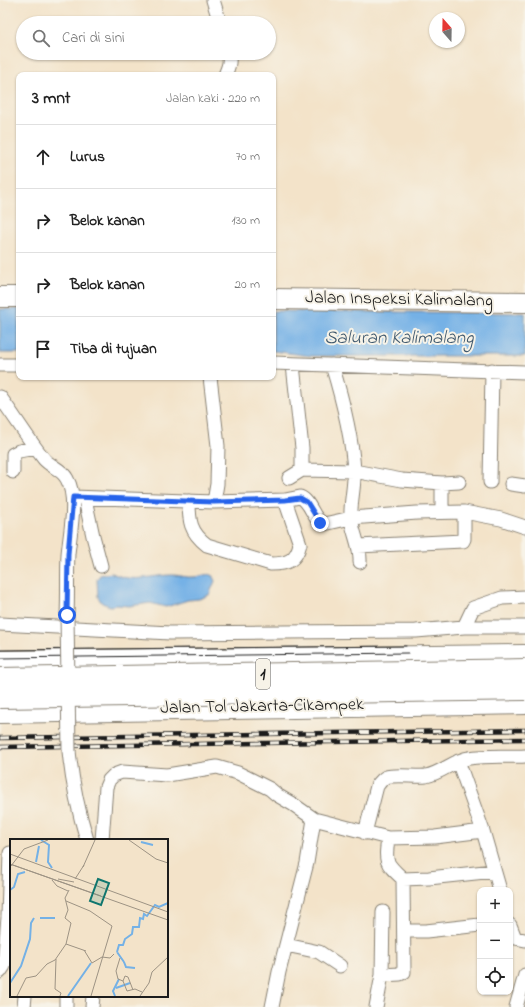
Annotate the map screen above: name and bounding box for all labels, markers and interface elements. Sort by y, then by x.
north arrow [429,12,465,48]
search box [16,16,276,60]
icon: search [30,27,52,49]
text: Cari di sini [62,27,125,49]
text: 3 mnt [32,86,71,111]
text: Jalan kaki · 220 m [166,89,260,108]
icon: ahead [32,146,54,168]
text: Lurus [70,146,105,168]
text: 70 m [236,147,260,166]
icon: right [32,210,54,232]
text: Belok kanan [70,210,145,232]
text: 130 m [232,211,260,230]
icon: right [32,274,54,296]
text: Belok kanan [70,274,145,296]
text: 20 m [235,275,260,294]
street label: Jalan Inspeksi Kalimalang [305,285,493,316]
water label: Saluran Kalimalang [324,325,474,353]
icon: arrive [32,338,54,360]
text: Tiba di tujuan [70,338,157,360]
route end [311,514,329,532]
route start [58,606,76,624]
road number: 1 [256,659,270,689]
street label: Jalan Tol Jakarta–Cikampek [160,692,364,722]
inset map [10,839,168,997]
map controls [477,887,513,995]
button: + [477,887,513,923]
button: − [477,923,513,959]
button: locate [477,959,513,995]

